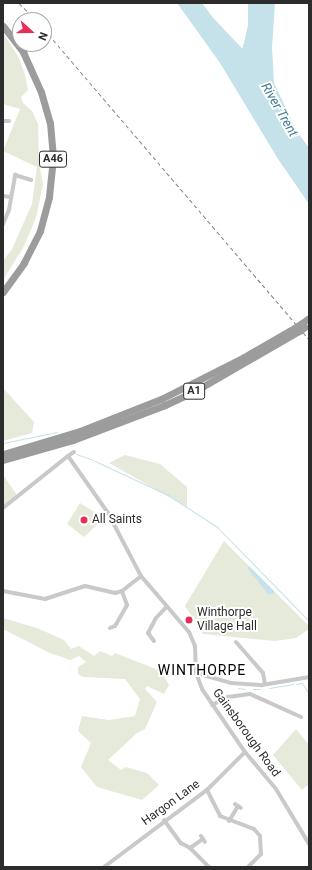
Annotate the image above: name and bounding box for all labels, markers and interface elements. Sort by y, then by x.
north arrow [12,12,52,52]
text: N [35,30,50,42]
water label: River Trent [257,80,301,140]
road number: A46 [38,150,68,168]
road number: A1 [183,382,205,400]
place label: All Saints [92,513,142,527]
marker: All Saints [79,515,89,525]
place label: Winthorpe Village Hall [197,606,257,634]
marker: Winthorpe Village Hall [184,615,194,625]
district label: WINTHORPE [158,662,246,678]
street label: Gainsborough Road [209,686,283,780]
street label: Hargon Lane [139,777,203,829]

